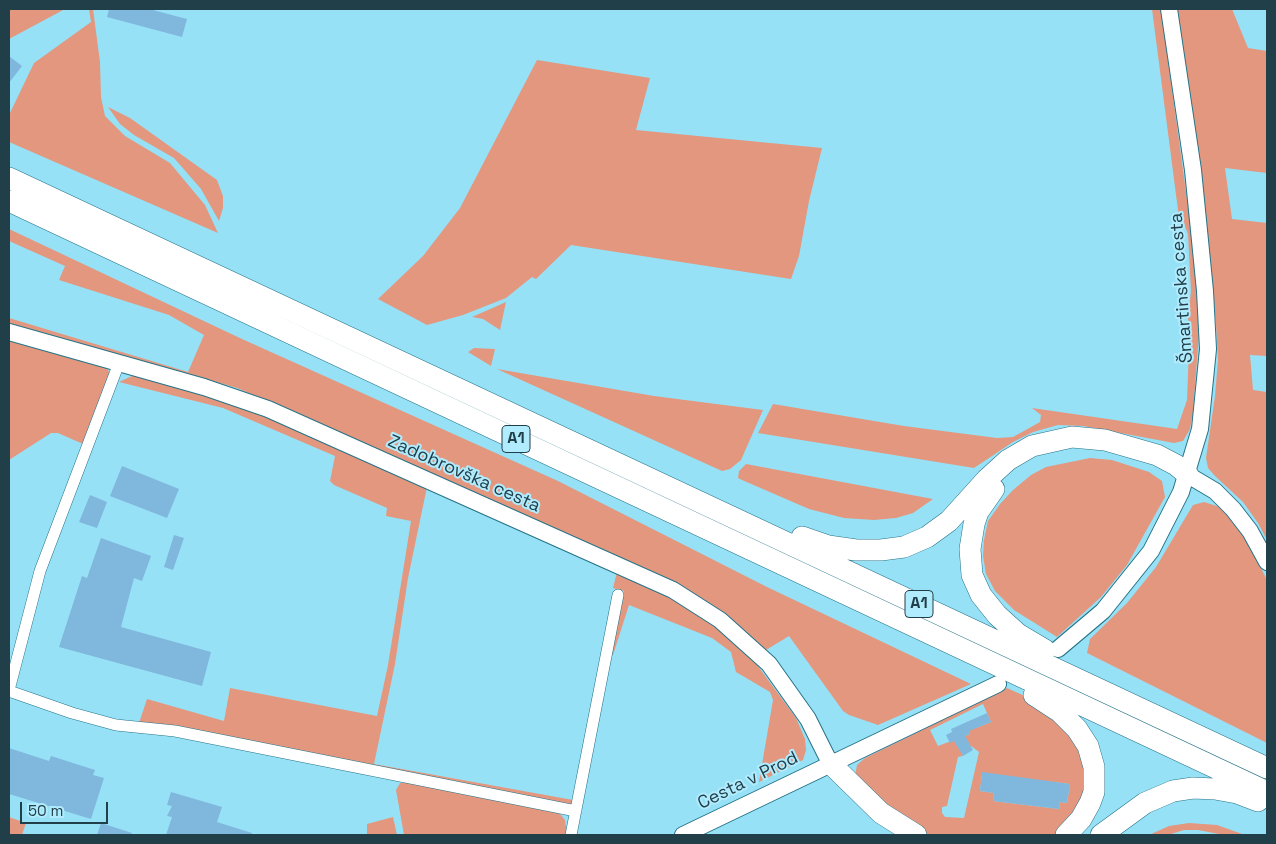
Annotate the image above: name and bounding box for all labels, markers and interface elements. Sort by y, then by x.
street label: Šmartinska cesta [1166,212,1198,364]
road number: A1 [502,426,530,452]
street label: Zadobrovška cesta [384,431,544,517]
road number: A1 [905,590,933,618]
street label: Cesta v Prod [694,747,802,815]
scale bar [22,792,110,824]
text: 50 m [28,801,63,820]

